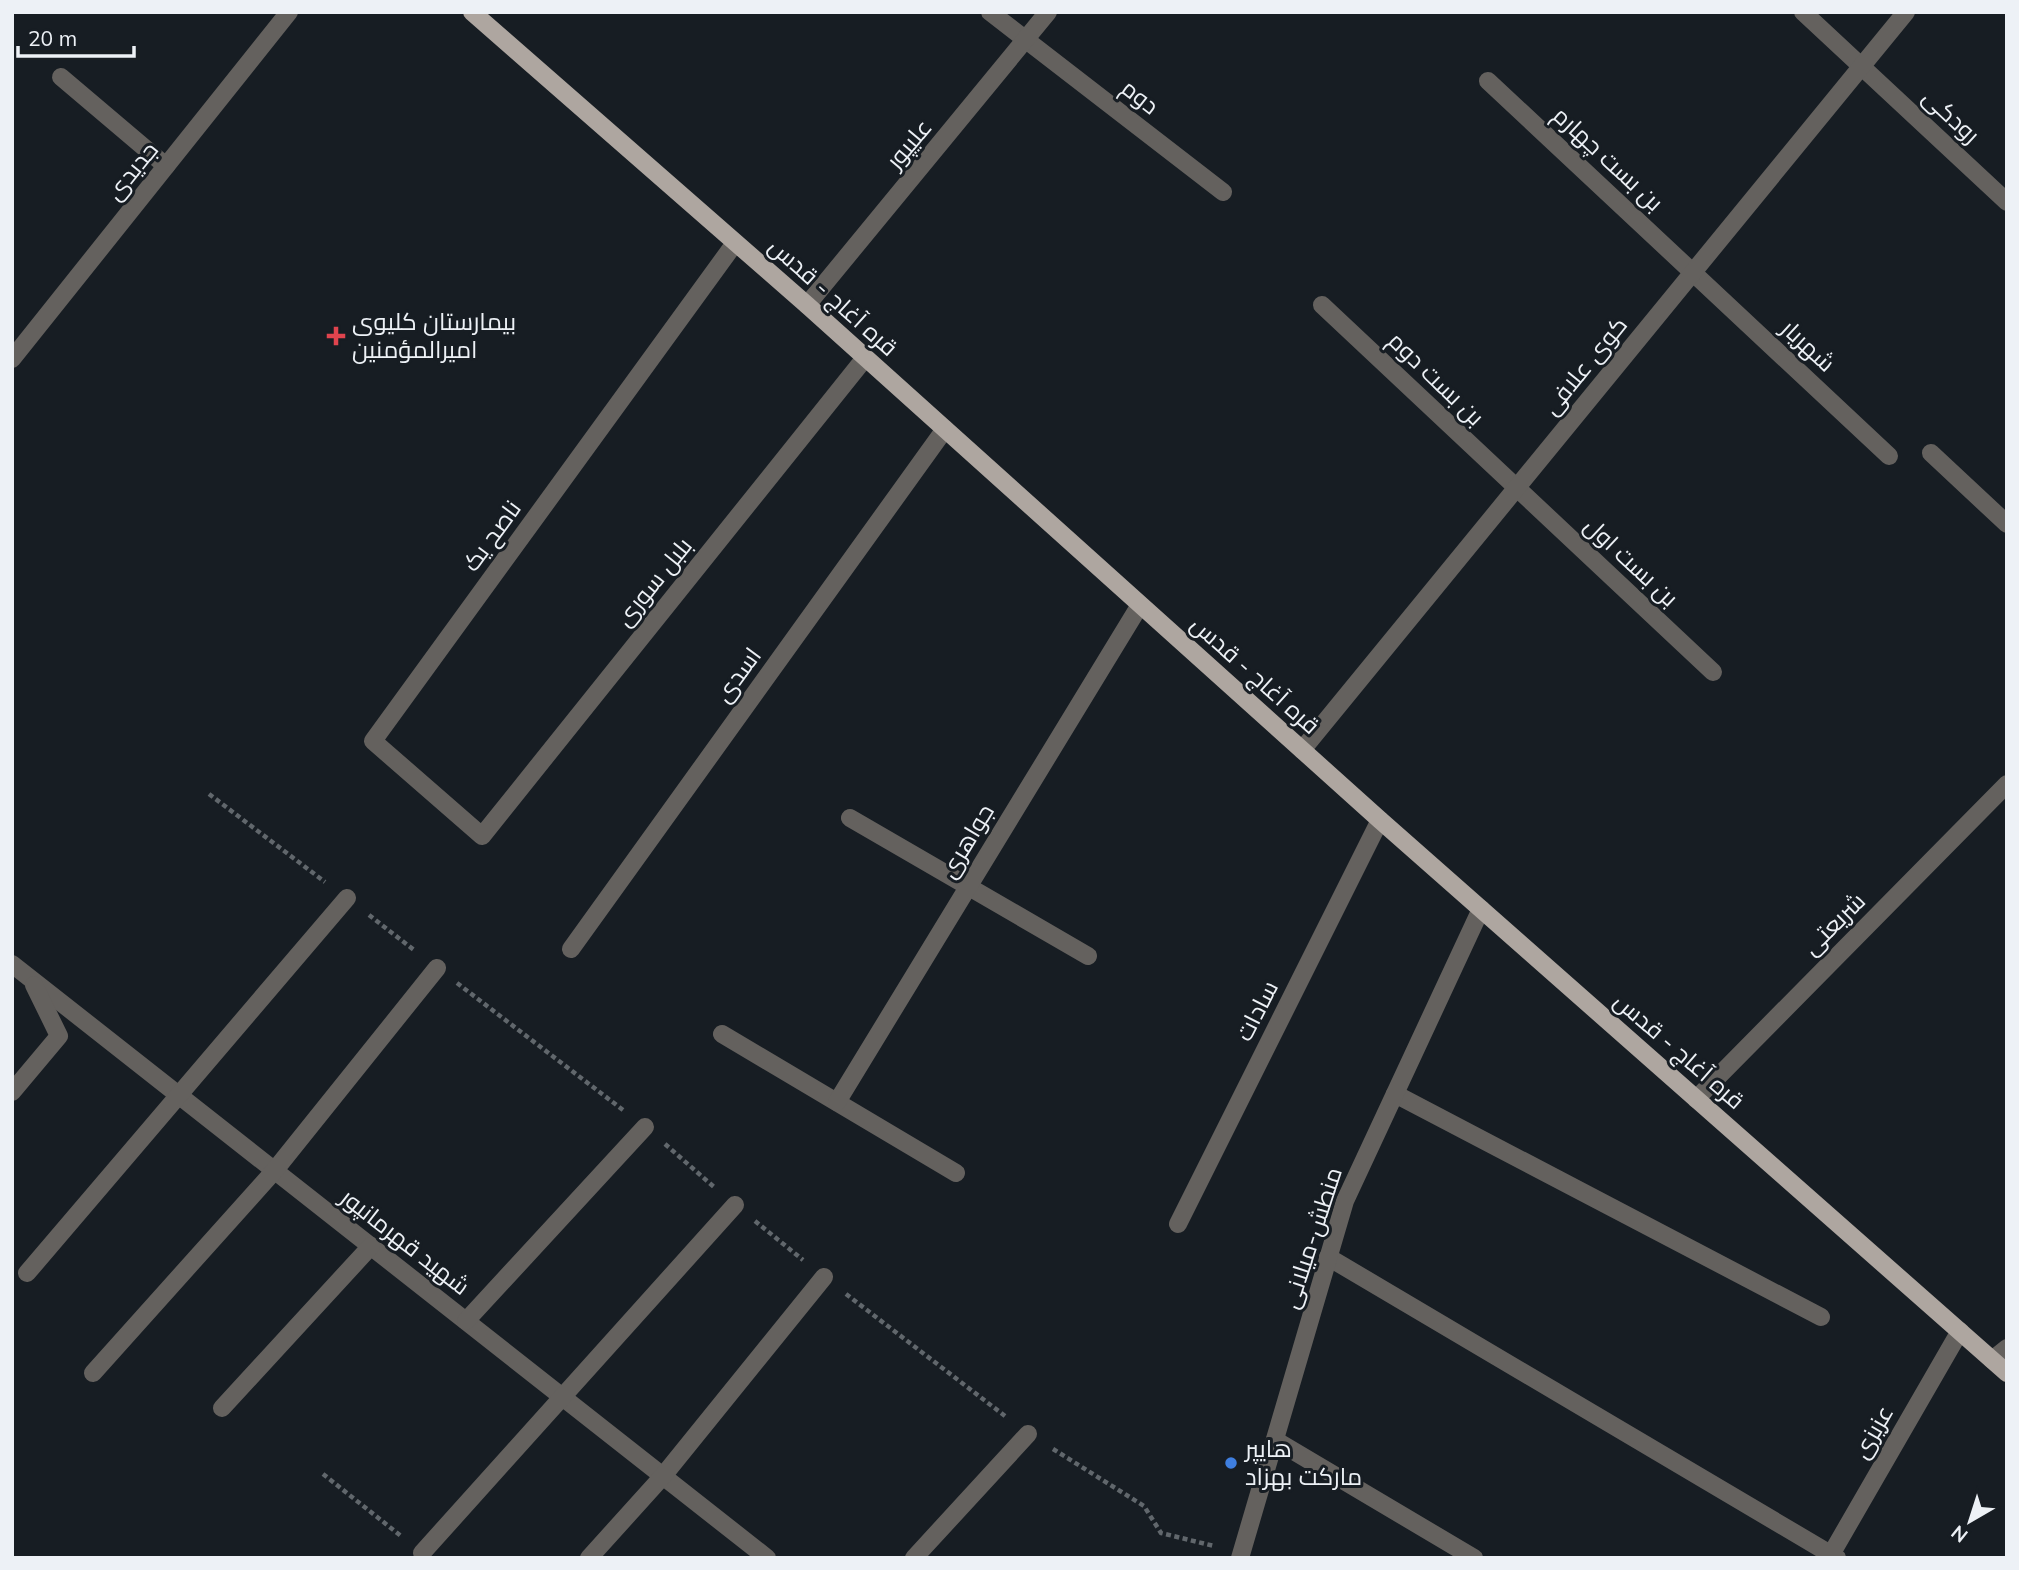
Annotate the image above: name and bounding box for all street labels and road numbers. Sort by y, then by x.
street label: دوم [1115,72,1165,122]
street label: رودکی [1917,81,1986,149]
street label: بن بست چهارم [1546,100,1670,218]
street label: علیپور [877,112,938,177]
street label: جدیدی [99,135,164,206]
street label: قره آغاج - قدس [762,231,904,363]
street label: کوی علافی [1535,310,1633,421]
street label: شهریار [1774,312,1842,378]
street label: بن بست دوم [1381,325,1491,433]
street label: ناصح یک [455,494,529,578]
street label: بن بست اول [1578,510,1685,612]
street label: بلبل سوری [608,531,698,632]
street label: قره آغاج - قدس [1184,609,1326,741]
street label: اسدی [707,641,767,708]
street label: جواهری [932,798,1000,883]
street label: شریعتی [1796,886,1871,961]
street label: سادات [1228,975,1284,1046]
street label: قره آغاج - قدس [1607,985,1751,1117]
street label: منطش-میلانی [1274,1163,1348,1312]
street label: شهید قهرمانپور [333,1180,476,1302]
street label: عزیزی [1845,1400,1899,1463]

